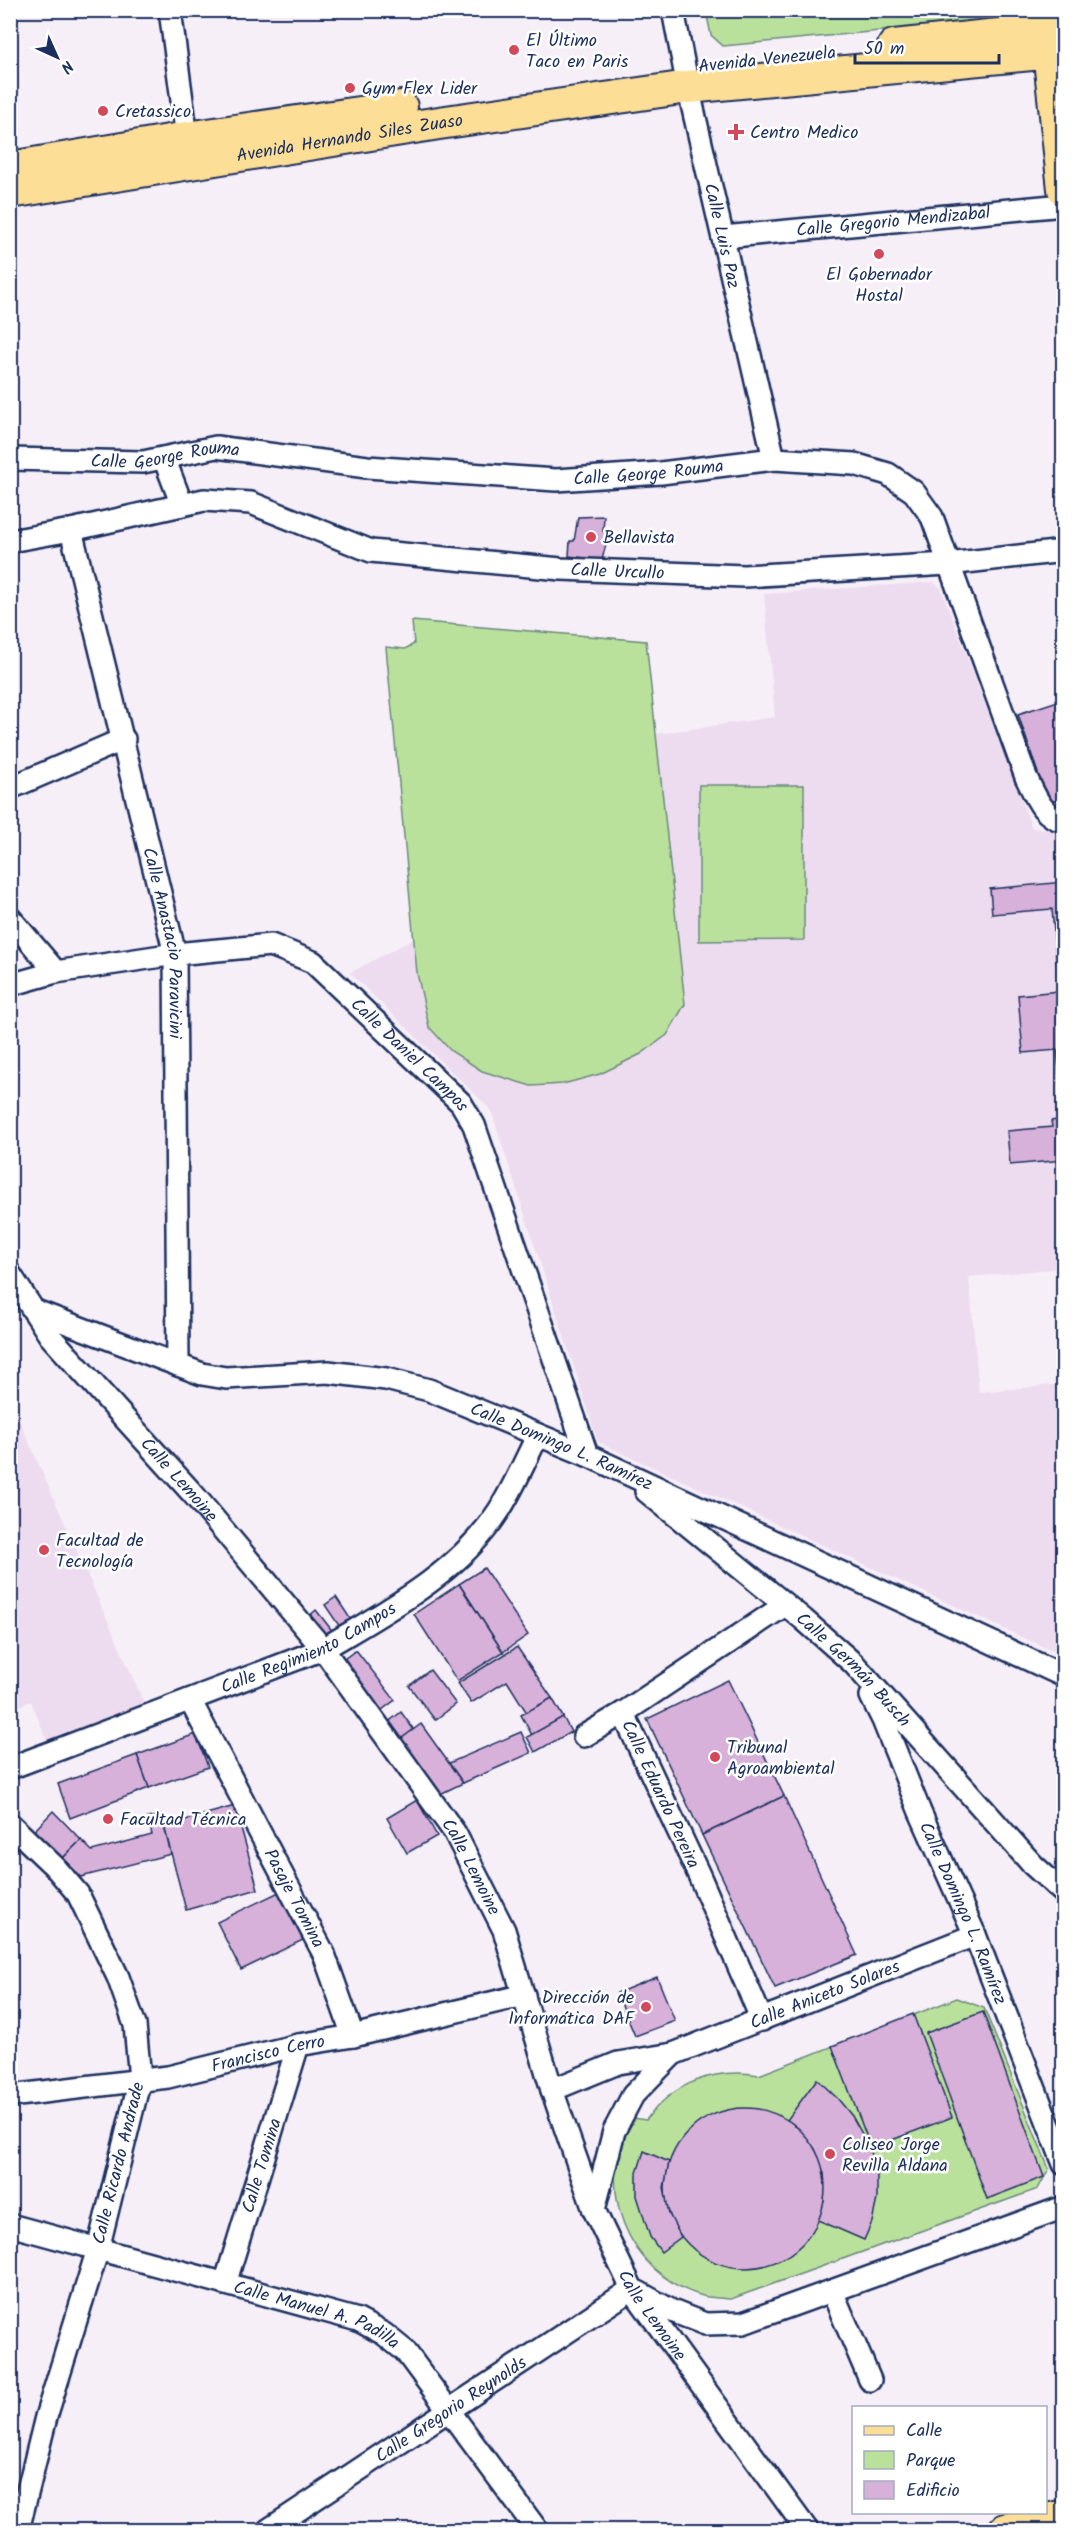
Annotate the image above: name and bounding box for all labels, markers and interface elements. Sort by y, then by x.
north arrow [27,27,87,87]
place label: El Último Taco en Paris [526,27,629,77]
scale bar [855,27,999,65]
text: 50 m [864,35,904,64]
street label: Avenida Venezuela [697,39,837,82]
marker: El Último Taco en Paris [507,43,521,57]
text: N [54,54,79,79]
place label: Gym Flex Lider [362,75,478,104]
marker: Gym Flex Lider [343,81,357,95]
place label: Cretassico [115,98,191,127]
marker: Cretassico [96,104,110,118]
street label: Avenida Hernando Siles Zuaso [235,107,465,171]
place label: Centro Medico [750,119,859,148]
marker: Centro Medico [727,123,745,141]
street label: Calle Luis Paz [695,180,747,292]
street label: Calle Gregorio Mendizabal [795,199,992,246]
marker: El Gobernador Hostal [872,247,886,261]
place label: El Gobernador Hostal [826,261,933,311]
street label: Calle George Rouma [90,434,241,478]
street label: Calle George Rouma [572,452,725,495]
place label: Bellavista [603,524,675,553]
marker: Bellavista [584,530,598,544]
street label: Calle Urcullo [570,556,665,589]
street label: Calle Anastacio Paravicini [133,844,189,1039]
street label: Calle Daniel Campos [343,992,476,1118]
street label: Calle Domingo L. Ramírez [465,1395,657,1500]
street label: Calle Lemoine [132,1431,224,1530]
place label: Facultad de Tecnología [56,1527,144,1577]
marker: Facultad de Tecnología [37,1543,51,1557]
street label: Calle Regimiento Campos [217,1595,403,1703]
street label: Calle Germán Busch [788,1606,917,1735]
street label: Calle Eduardo Pereira [612,1716,707,1874]
place label: Tribunal Agroambiental [727,1734,835,1784]
marker: Tribunal Agroambiental [708,1750,722,1764]
place label: Facultad Técnica [120,1806,246,1835]
marker: Facultad Técnica [101,1812,115,1826]
street label: Calle Lemoine [433,1813,507,1921]
street label: Calle Domingo L. Ramírez [910,1818,1014,2009]
street label: Pasaje Tomina [255,1844,331,1954]
street label: Calle Aniceto Solares [746,1953,905,2038]
place label: Dirección de Informática DAF [508,1984,636,2034]
marker: Dirección de Informática DAF [639,2000,653,2014]
street label: Francisco Cerro [209,2028,327,2082]
street label: Calle Ricardo Andrade [85,2079,154,2247]
street label: Calle Tomina [234,2115,291,2217]
place label: Coliseo Jorge Revilla Aldana [842,2131,948,2181]
marker: Coliseo Jorge Revilla Aldana [823,2147,837,2161]
street label: Calle Lemoine [609,2265,693,2368]
street label: Calle Manuel A. Padilla [230,2274,406,2357]
street label: Calle Gregorio Reynolds [370,2349,533,2471]
legend [852,2406,1047,2514]
text: Calle [906,2417,942,2446]
text: Parque [906,2447,955,2476]
text: Edificio [906,2477,960,2506]

